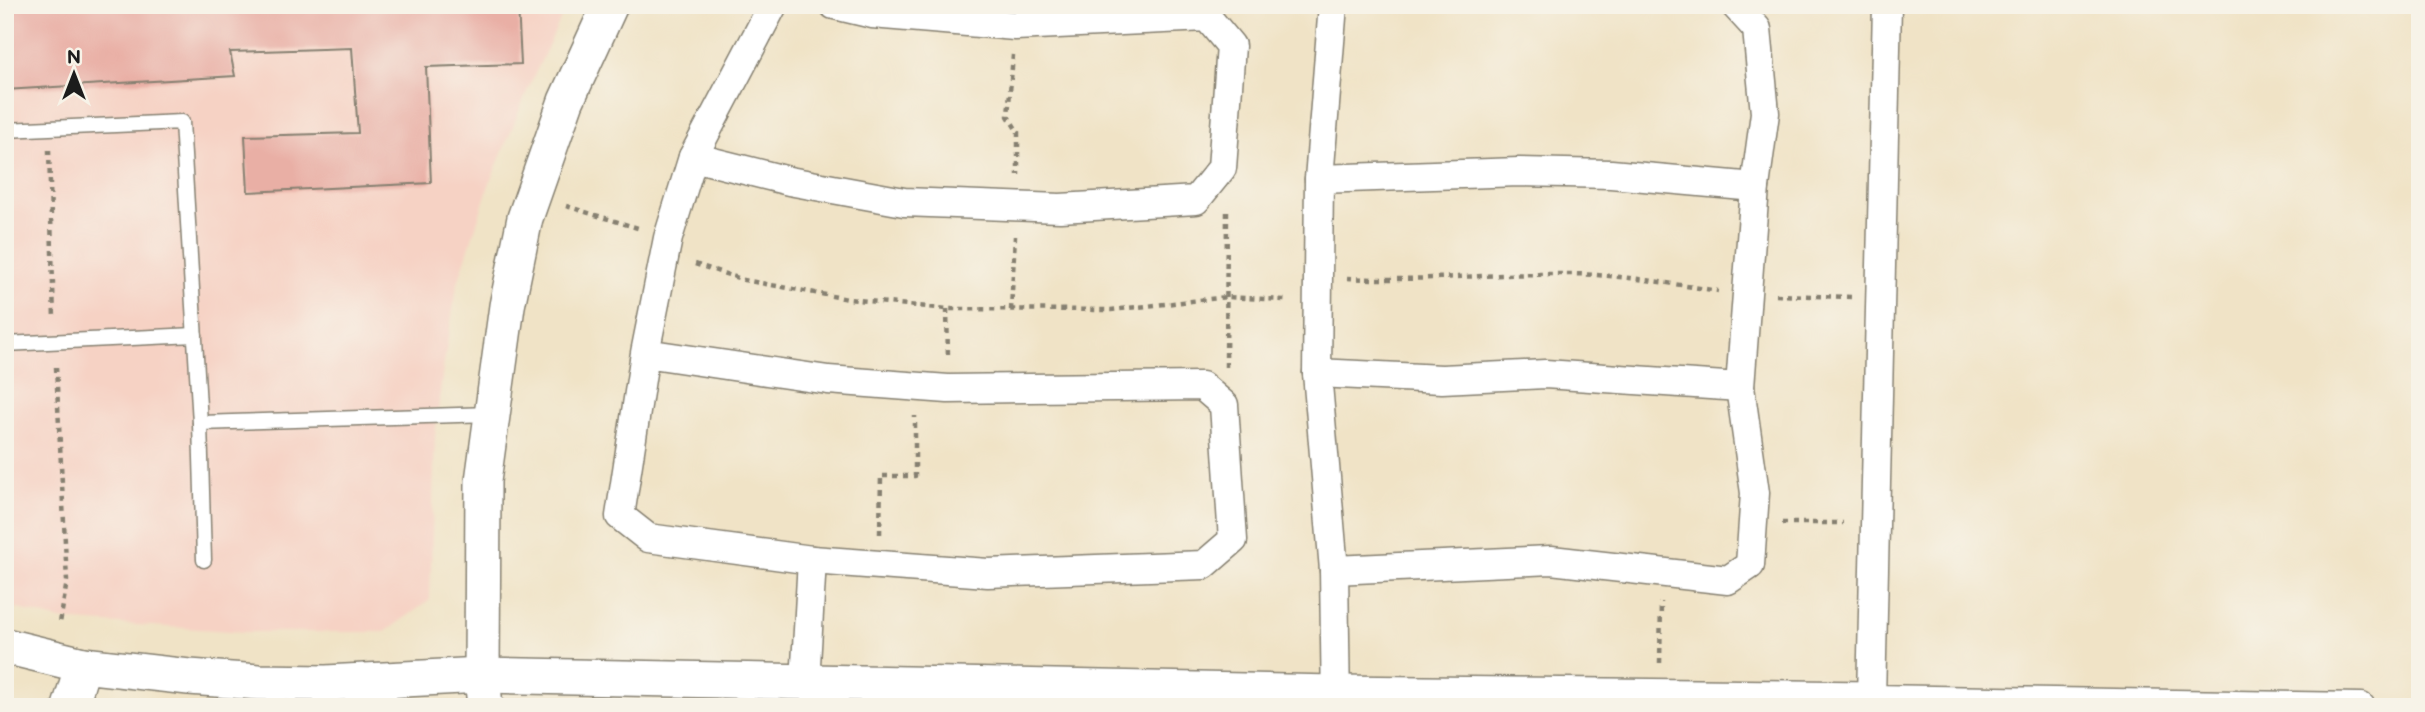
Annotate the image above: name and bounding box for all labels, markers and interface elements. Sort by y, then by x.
north arrow [38,38,108,108]
text: N [67,47,81,70]

